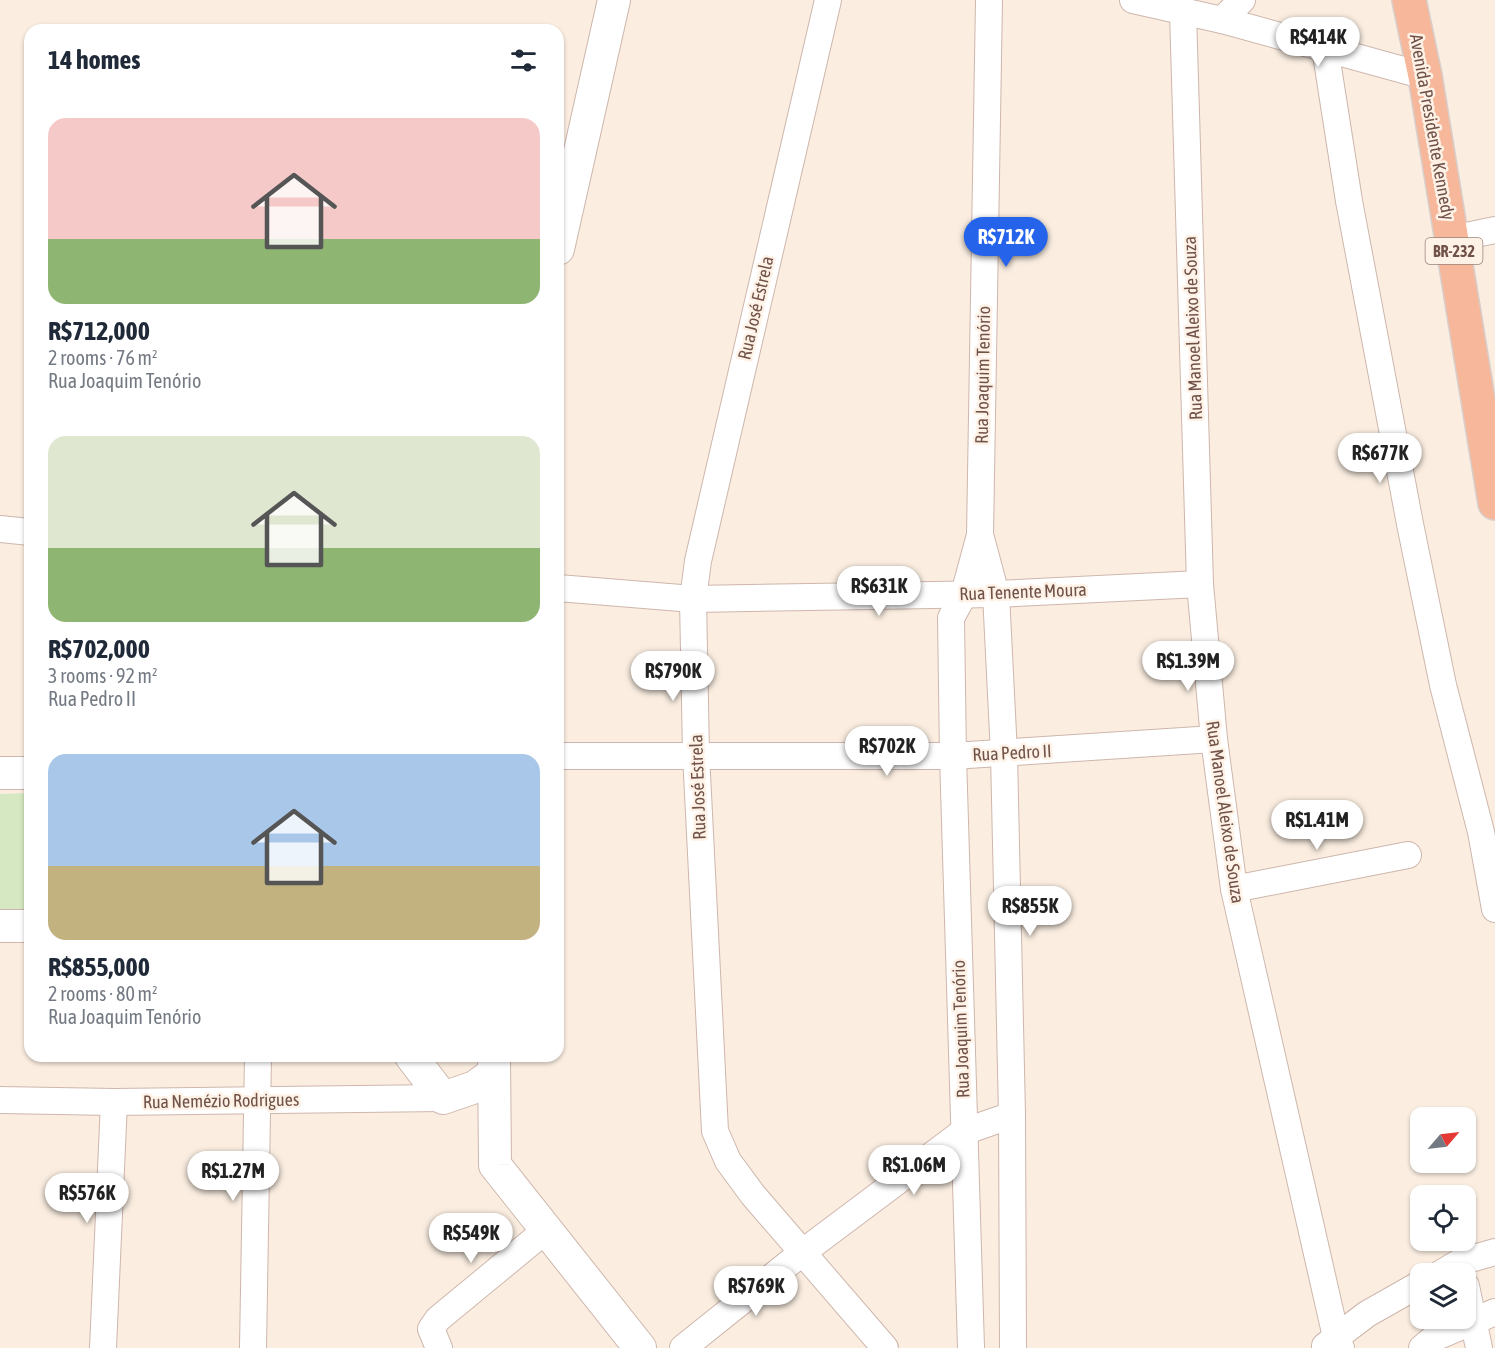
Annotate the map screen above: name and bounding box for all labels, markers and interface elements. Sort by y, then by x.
pin: R$414K [1269,17,1367,68]
text: R$414K [1290,25,1346,48]
street label: Avenida Presidente Kennedy [1406,32,1459,222]
icon: filters [507,44,540,77]
text: 14 homes [48,45,141,75]
icon: home [240,157,348,265]
pin: R$712K [957,217,1055,268]
text: R$712K [978,225,1034,248]
street label: Rua Manoel Aleixo de Souza [1179,236,1206,420]
road number: BR-232 [1426,238,1482,264]
street label: Rua José Estrela [733,254,778,362]
street label: Rua Joaquim Tenório [971,306,994,444]
text: R$712,000 [48,316,150,346]
text: 2 rooms · 76 m² [48,346,158,369]
text: Rua Joaquim Tenório [48,369,201,392]
pin: R$677K [1331,433,1429,484]
text: R$677K [1352,441,1408,464]
icon: home [240,475,348,583]
pin: R$631K [830,566,928,617]
text: R$631K [851,574,907,597]
street label: Rua Tenente Moura [959,579,1087,604]
text: R$702,000 [48,634,150,664]
pin: R$1.39M [1133,641,1243,692]
text: R$1.39M [1156,649,1220,672]
pin: R$790K [624,651,722,702]
text: R$790K [645,659,701,682]
text: 3 rooms · 92 m² [48,664,158,687]
text: Rua Pedro II [48,687,136,710]
street label: Rua Manoel Aleixo de Souza [1202,719,1249,905]
pin: R$702K [838,726,936,777]
street label: Rua José Estrela [685,734,710,840]
text: R$702K [859,734,915,757]
street label: Rua Pedro II [972,740,1052,765]
icon: home [240,793,348,901]
pin: R$1.41M [1262,800,1372,851]
text: R$1.41M [1285,808,1349,831]
pin: R$855K [981,886,1079,937]
text: R$855K [1002,894,1058,917]
text: R$855,000 [48,952,150,982]
street label: Rua Joaquim Tenório [948,960,973,1098]
text: 2 rooms · 80 m² [48,982,158,1005]
text: Rua Joaquim Tenório [48,1005,201,1028]
street label: Rua Nemézio Rodrigues [143,1089,299,1112]
north arrow [1410,1107,1476,1173]
map controls [1410,1107,1476,1329]
pin: R$1.06M [859,1145,969,1196]
pin: R$1.27M [178,1151,288,1202]
text: R$1.06M [882,1153,946,1176]
text: R$1.27M [201,1159,265,1182]
pin: R$576K [38,1173,136,1224]
text: R$576K [59,1181,115,1204]
button: locate [1410,1185,1476,1251]
pin: R$549K [422,1213,520,1264]
text: R$549K [443,1221,499,1244]
button: layers [1410,1263,1476,1329]
pin: R$769K [707,1266,805,1317]
text: R$769K [728,1274,784,1297]

